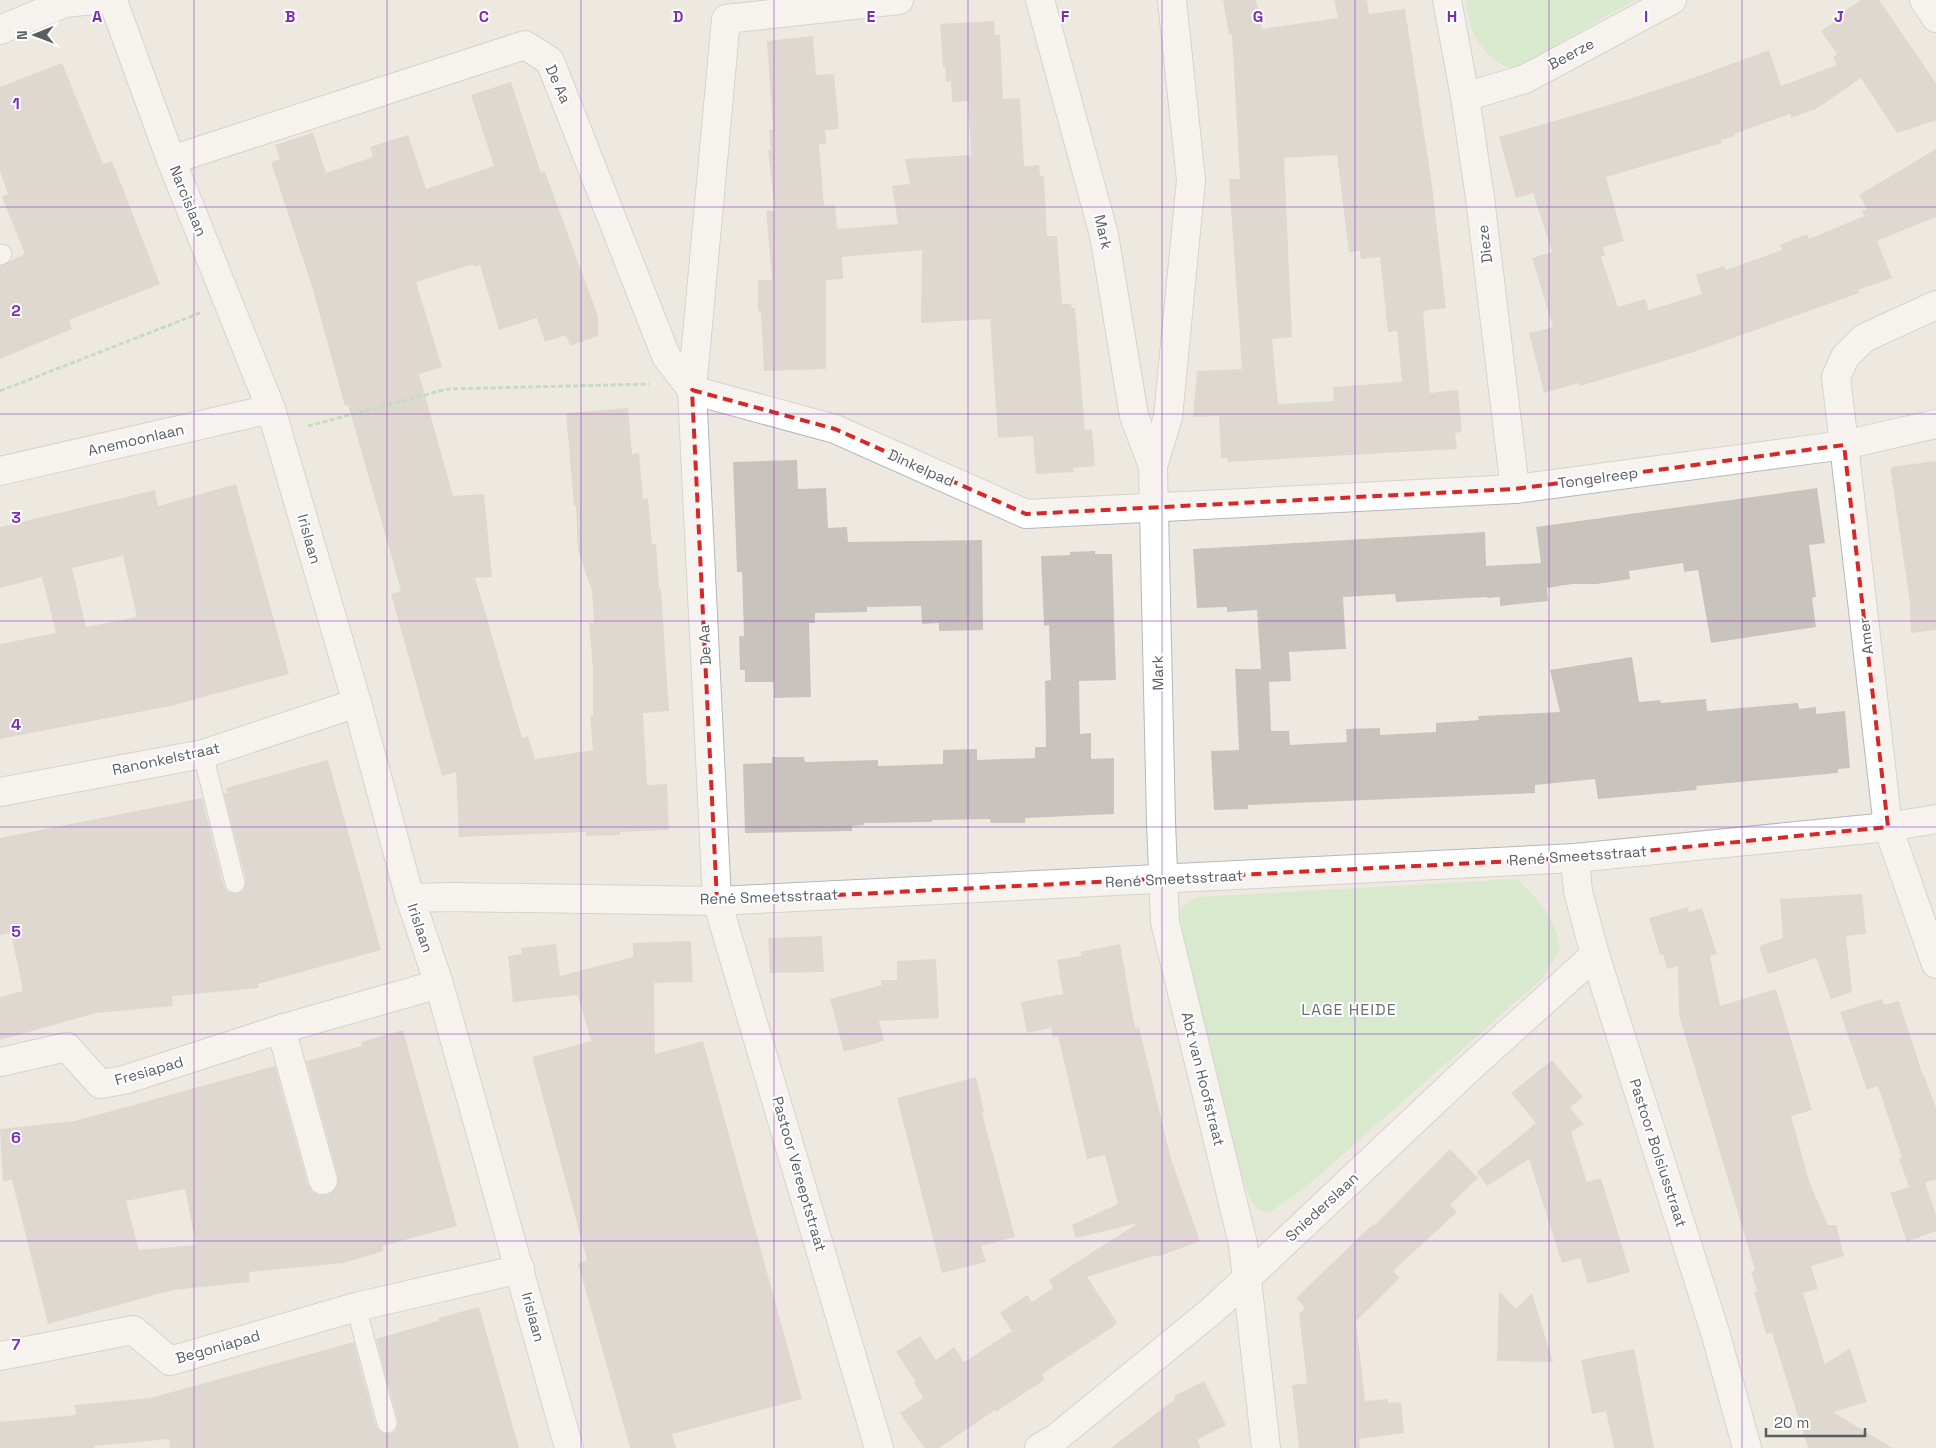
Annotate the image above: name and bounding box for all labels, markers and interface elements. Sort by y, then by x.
text: A [92,6,102,27]
text: B [285,6,295,27]
text: C [479,6,489,27]
text: D [673,6,683,27]
text: E [867,6,876,27]
text: F [1061,6,1070,27]
text: G [1253,6,1263,27]
text: H [1447,6,1457,27]
text: I [1644,6,1648,27]
text: J [1834,6,1844,27]
north arrow [10,10,60,60]
text: N [13,30,31,40]
street label: Beerze [1544,33,1597,74]
street label: De Aa [542,61,576,107]
text: 1 [12,93,20,114]
street label: Narcislaan [166,163,211,239]
street label: Mark [1090,213,1117,251]
street label: Dieze [1473,224,1496,264]
text: 2 [11,300,21,321]
street label: Anemoonlaan [86,419,186,460]
street label: Dinkelpad [885,444,957,491]
street label: Tongelreep [1557,462,1639,493]
text: 3 [11,507,21,528]
street label: Irislaan [293,512,326,566]
street label: Amer [1854,616,1877,656]
street label: De Aa [694,624,715,666]
street label: Mark [1148,655,1167,691]
text: 4 [11,714,21,735]
street label: Ranonkelstraat [110,738,222,779]
street label: René Smeetsstraat [1508,841,1648,870]
street label: René Smeetsstraat [1104,865,1244,892]
street label: René Smeetsstraat [700,885,839,908]
street label: Irislaan [403,901,438,955]
text: 5 [11,921,21,942]
district label: LAGE HEIDE [1301,999,1397,1020]
street label: Abt van Hoofstraat [1178,1010,1229,1148]
street label: Fresiapad [112,1052,185,1089]
street label: Pastoor Bolsiusstraat [1625,1076,1691,1230]
street label: Pastoor Vereeptstraat [768,1094,831,1254]
text: 6 [11,1127,21,1148]
street label: Sniederslaan [1281,1168,1362,1245]
street label: Irislaan [518,1290,549,1344]
street label: Begoniapad [173,1325,262,1368]
text: 7 [12,1334,21,1355]
scale bar [1766,1406,1865,1438]
text: 20 m [1774,1413,1809,1432]

